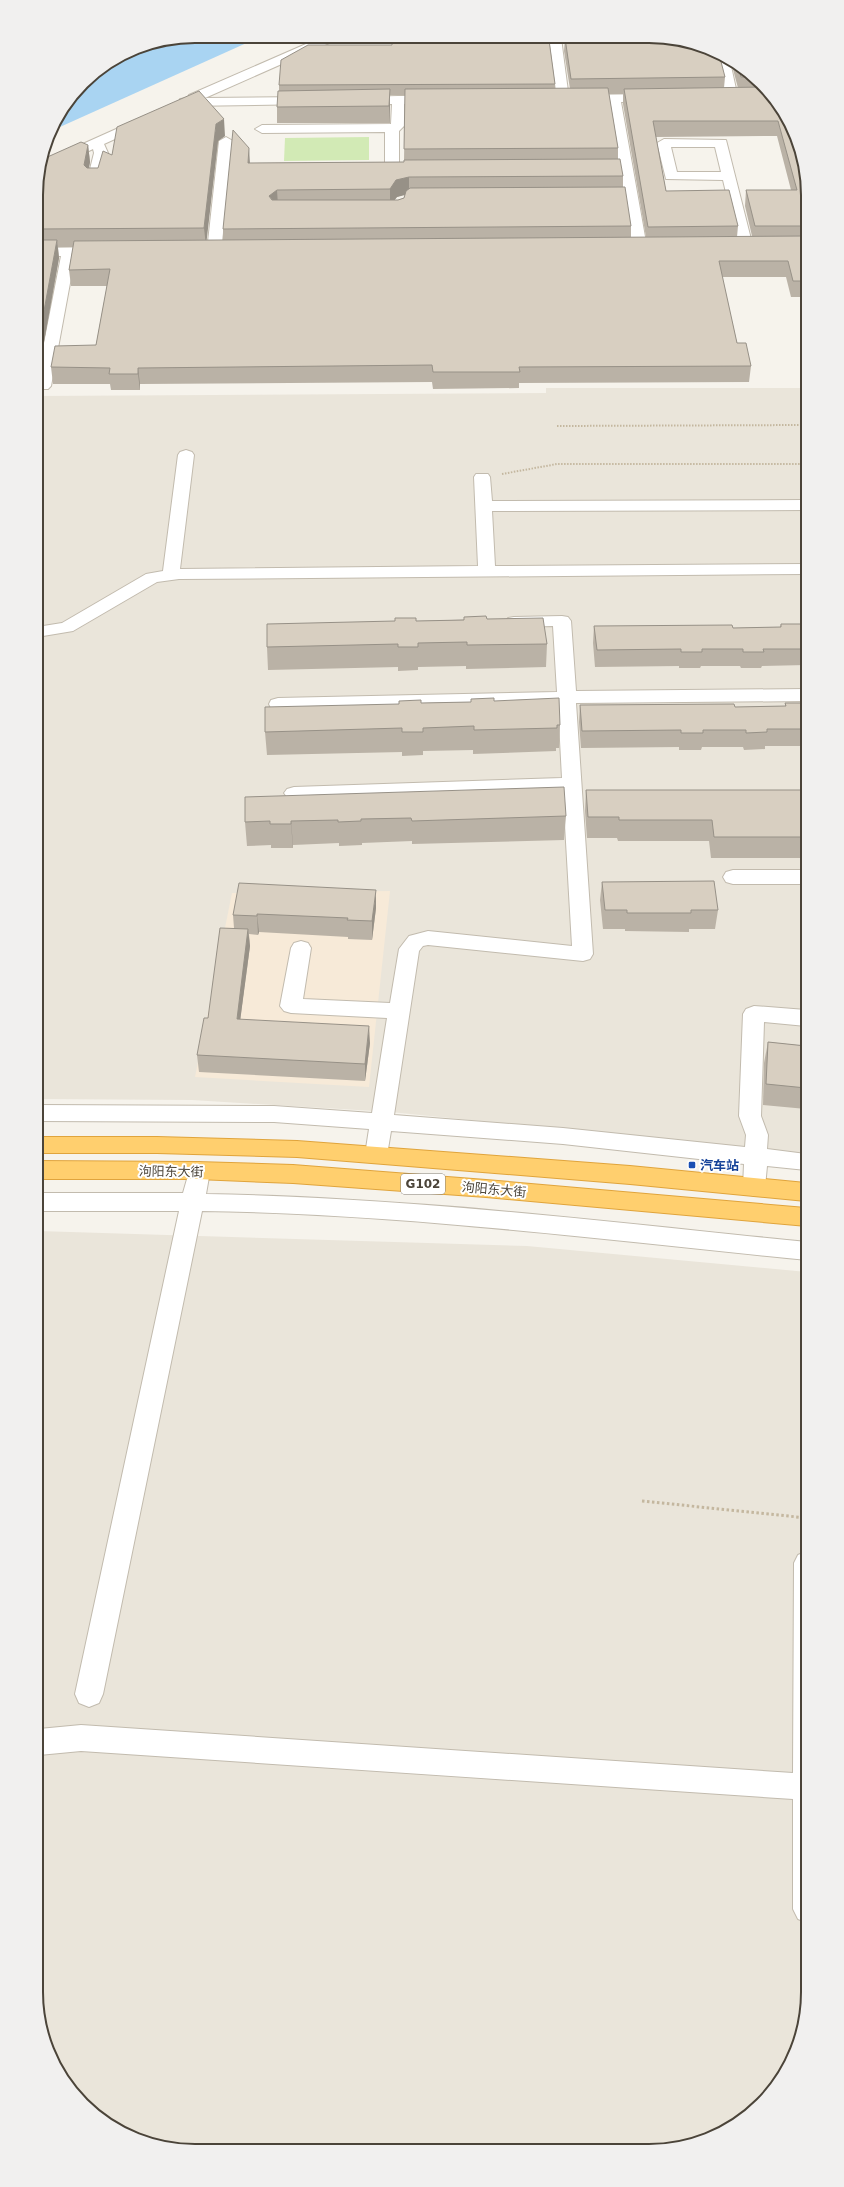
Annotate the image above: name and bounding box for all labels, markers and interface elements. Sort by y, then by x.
place label: 汽车站 [700,1158,739,1173]
marker: 汽车站 [687,1160,697,1170]
street label: 泃阳东大街 [138,1163,204,1180]
road number: G102 [401,1174,445,1194]
street label: 泃阳东大街 [461,1179,527,1200]

